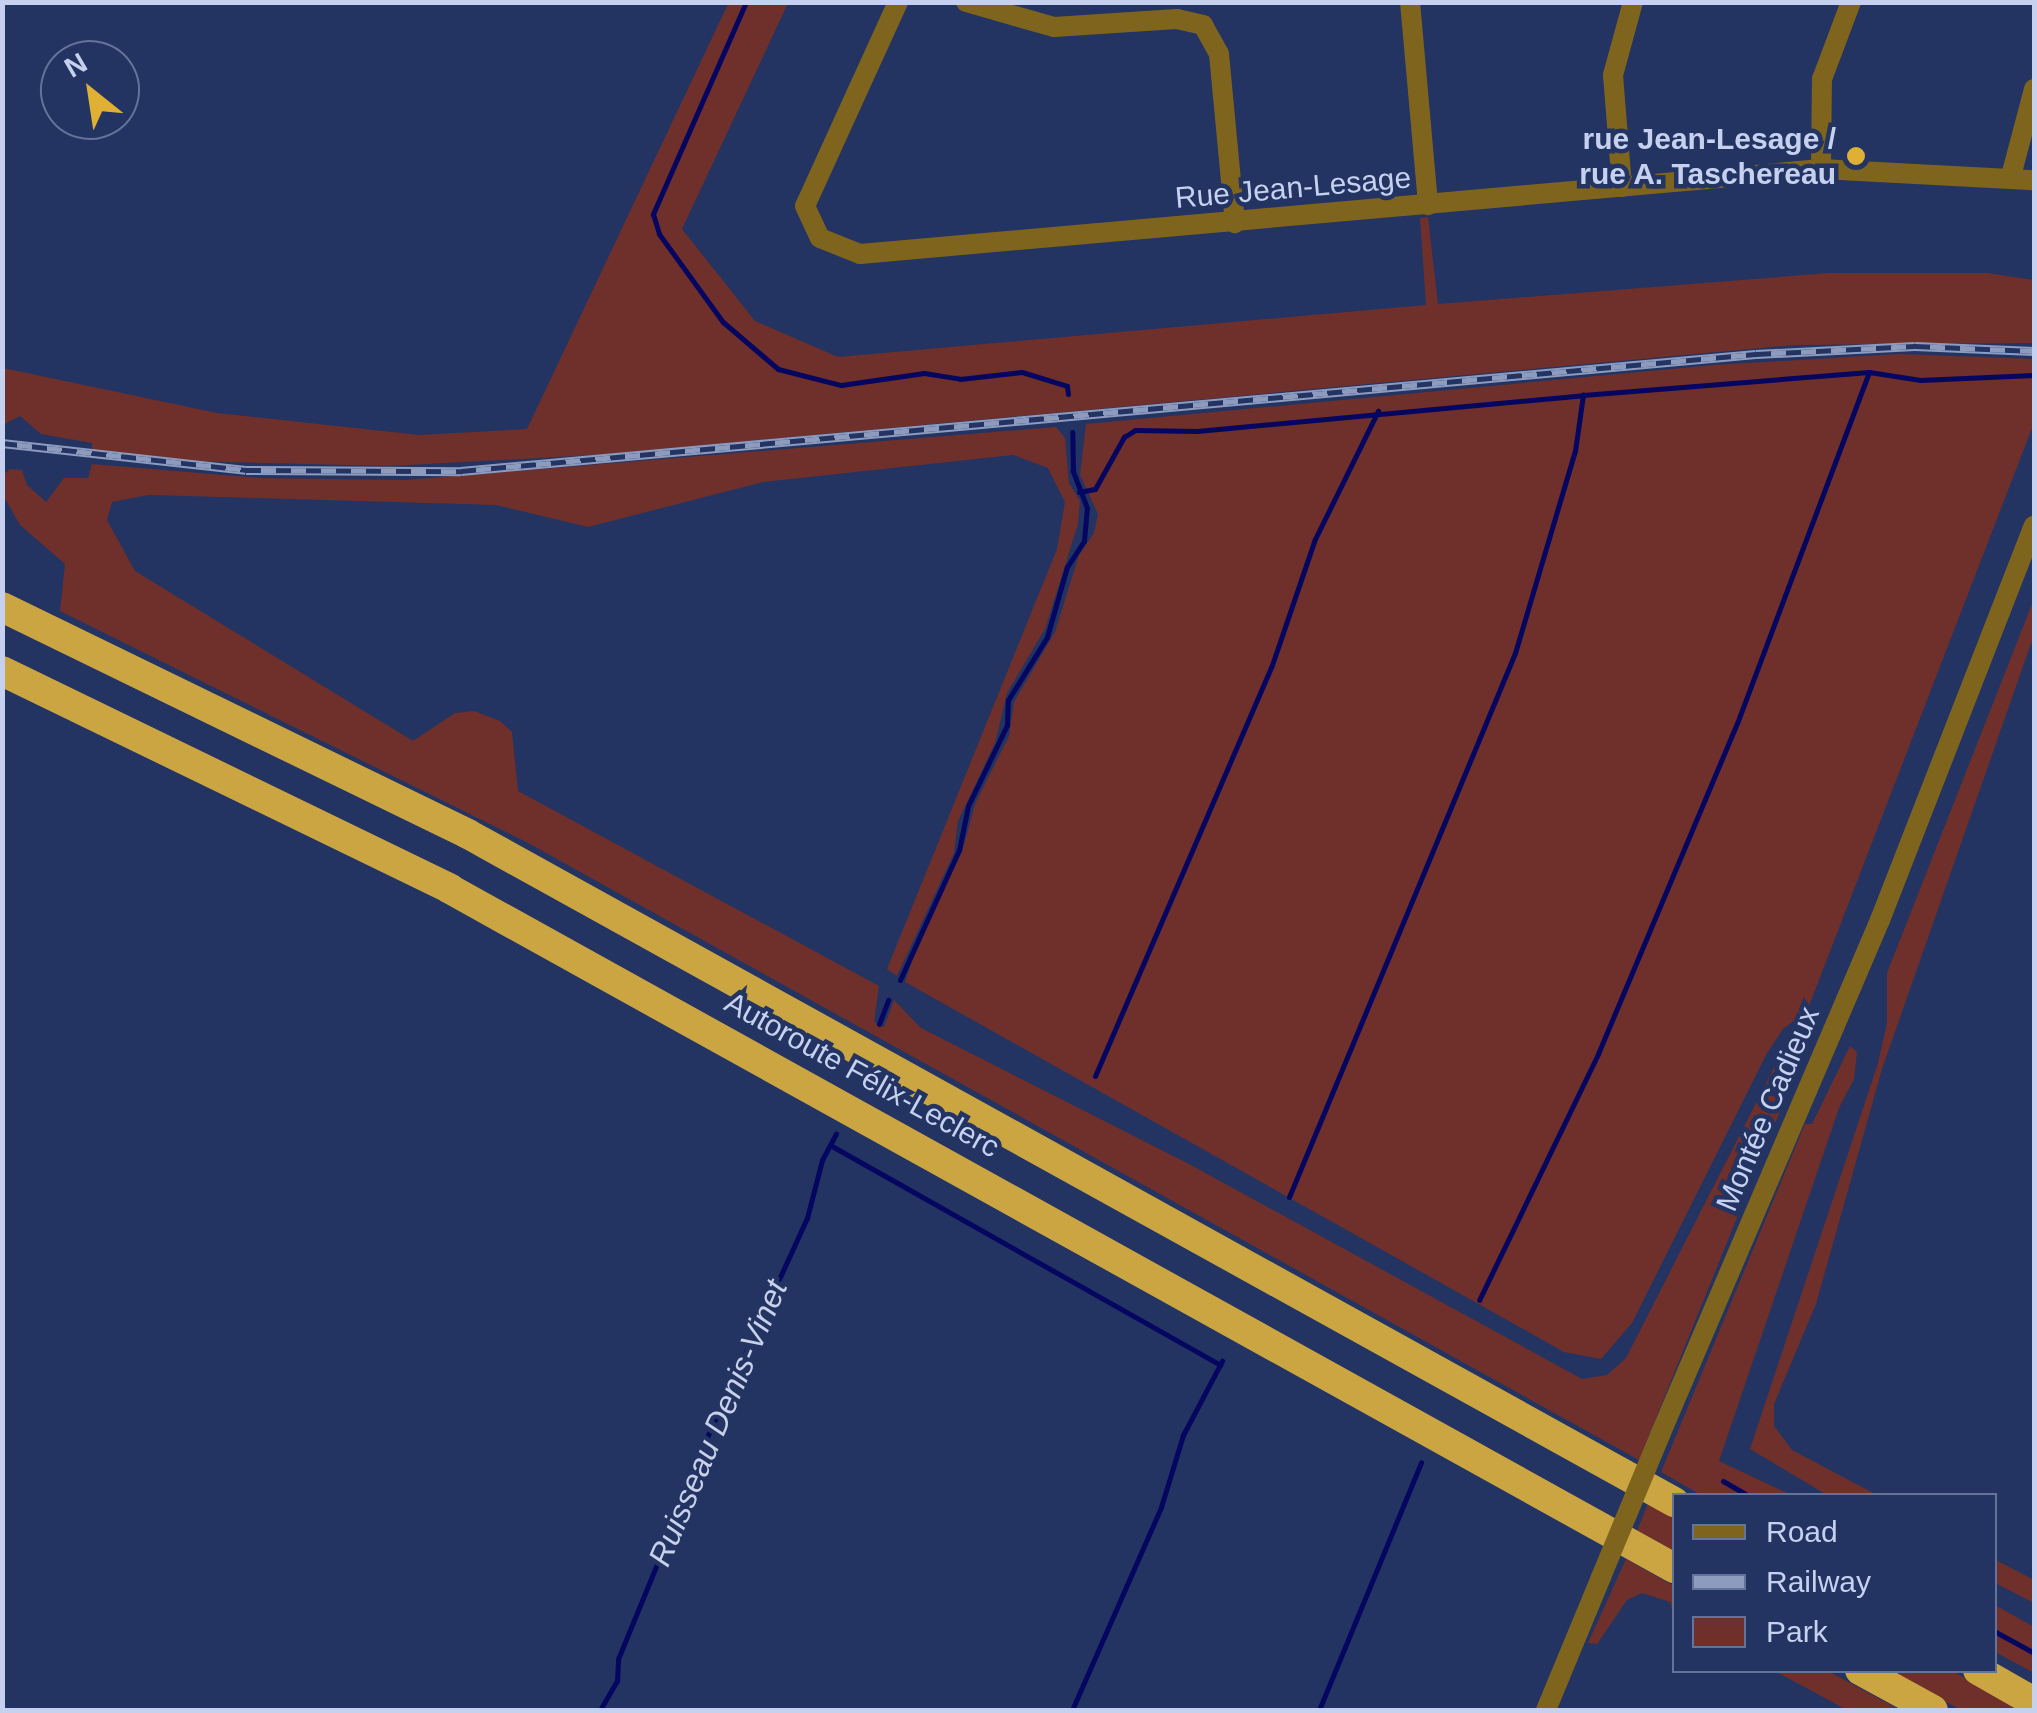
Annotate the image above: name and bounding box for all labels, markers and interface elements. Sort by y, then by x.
north arrow [40,40,140,140]
text: N [59,47,92,84]
place label: rue Jean-Lesage / rue A. Taschereau [1578,121,1836,192]
marker: rue Jean-Lesage / rue A. Taschereau [1845,145,1867,167]
street label: Rue Jean-Lesage [1173,160,1413,216]
street label: Autoroute Félix-Leclerc [718,984,1006,1166]
street label: Montée Cadieux [1709,1001,1827,1217]
water label: Ruisseau Denis-Vinet [640,1274,796,1572]
legend [1672,1493,1997,1673]
text: Road [1766,1515,1838,1548]
text: Railway [1766,1565,1871,1598]
text: Park [1766,1615,1828,1648]

